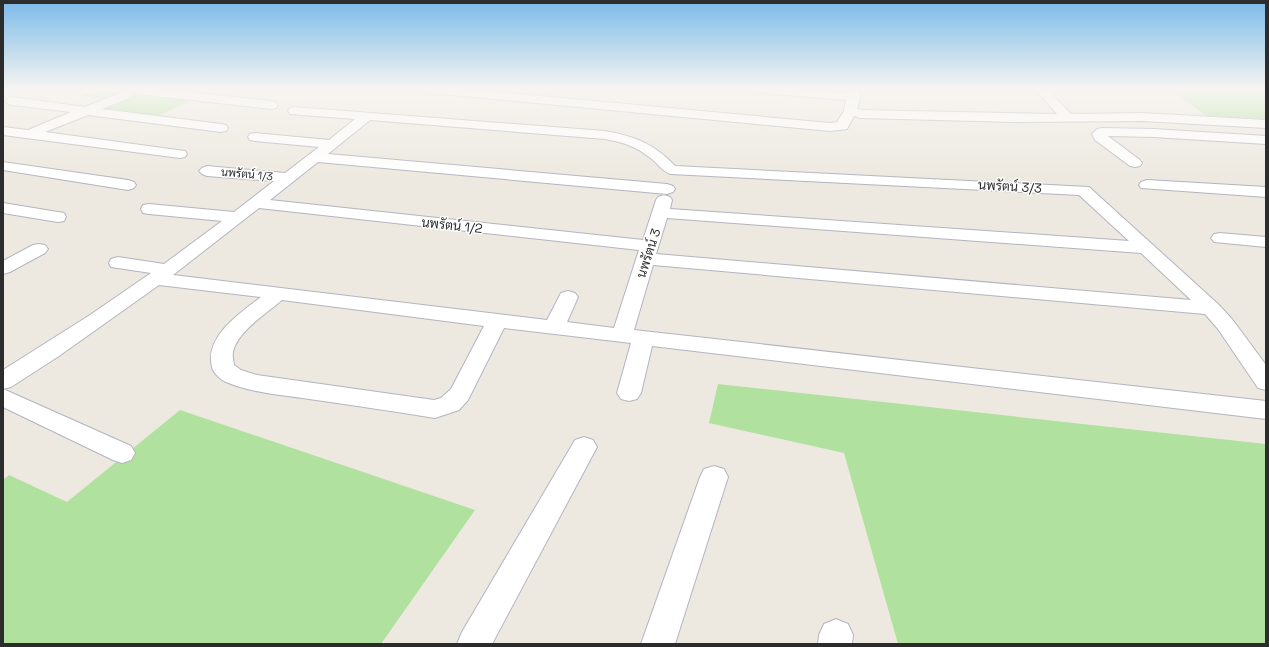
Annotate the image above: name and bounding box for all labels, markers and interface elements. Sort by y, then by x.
street label: นพรัตน์ 1/3 [220,164,274,183]
street label: นพรัตน์ 3/3 [978,175,1043,197]
street label: นพรัตน์ 1/2 [420,213,484,237]
street label: นพรัตน์ 3 [632,226,665,280]

